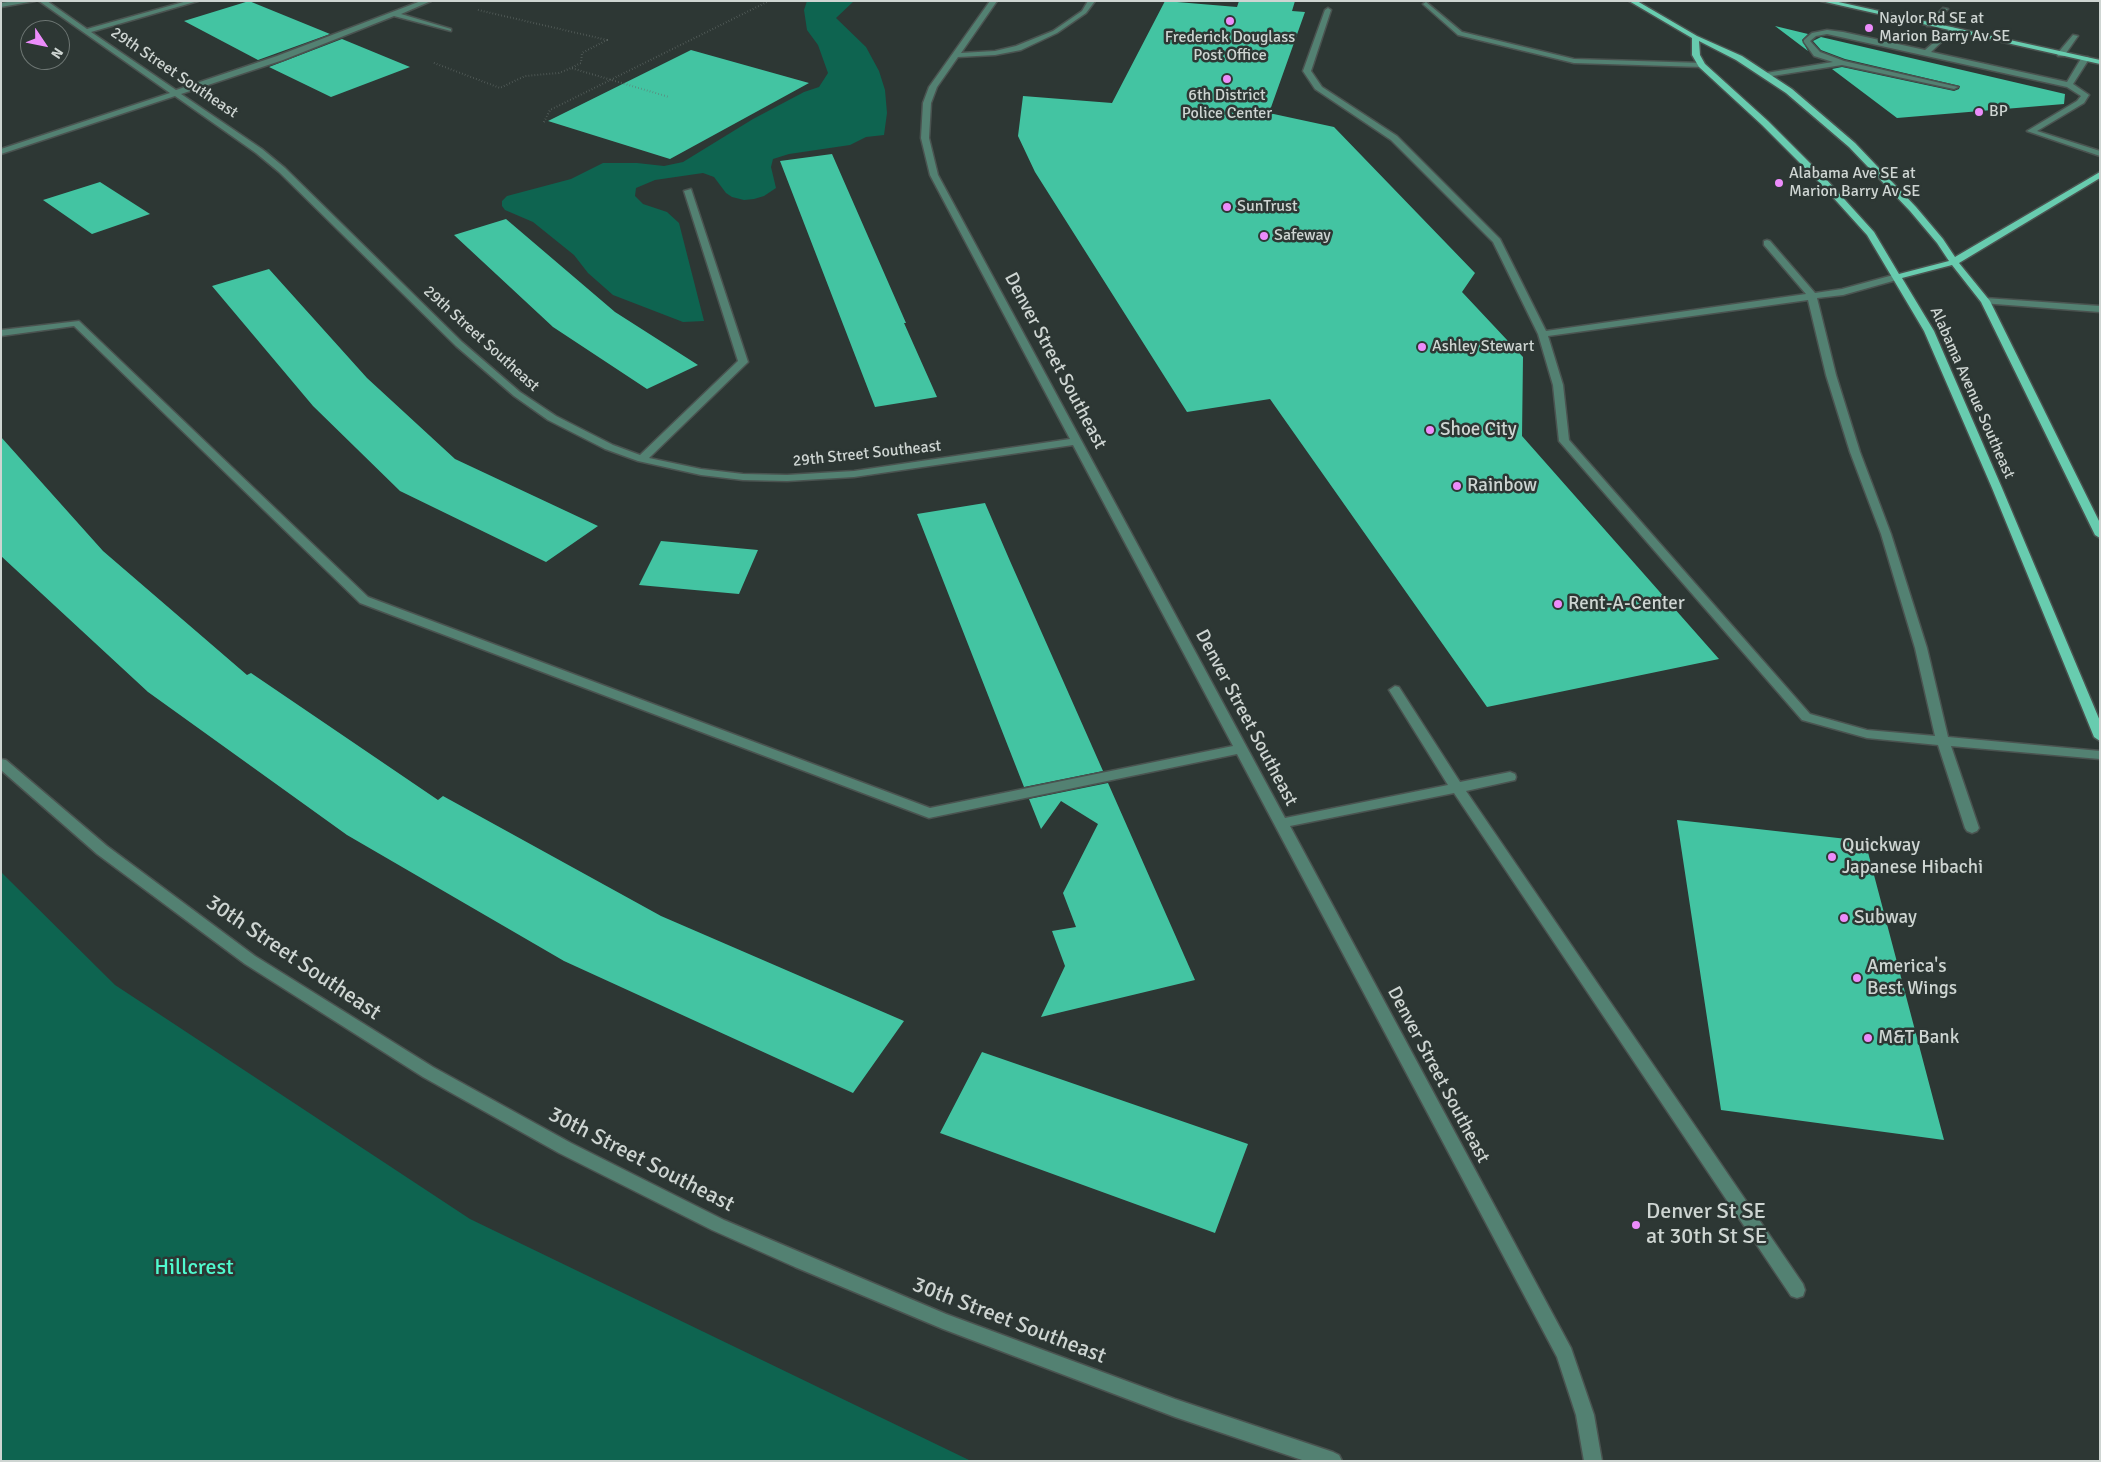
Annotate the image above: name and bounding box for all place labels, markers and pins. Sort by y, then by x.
place label: Naylor Rd SE at Marion Barry Av SE [1879,9,2010,47]
marker: Frederick Douglass Post Office [1224,15,1236,27]
marker: Naylor Rd SE at Marion Barry Av SE [1863,22,1875,34]
place label: Frederick Douglass Post Office [1165,28,1295,66]
marker: 6th District Police Center [1221,73,1233,85]
place label: 6th District Police Center [1182,86,1272,124]
place label: BP [1989,102,2008,122]
marker: BP [1973,106,1985,118]
place label: Alabama Ave SE at Marion Barry Av SE [1789,164,1920,202]
marker: Alabama Ave SE at Marion Barry Av SE [1773,177,1785,189]
place label: SunTrust [1237,197,1298,217]
marker: SunTrust [1221,201,1233,213]
place label: Safeway [1274,226,1331,246]
marker: Safeway [1258,230,1270,242]
place label: Ashley Stewart [1432,337,1534,357]
marker: Ashley Stewart [1416,341,1428,353]
place label: Shoe City [1440,419,1517,441]
marker: Shoe City [1424,424,1436,436]
place label: Rainbow [1467,475,1537,497]
marker: Rainbow [1451,480,1463,492]
place label: Rent-A-Center [1568,593,1685,615]
marker: Rent-A-Center [1552,598,1564,610]
place label: Quickway Japanese Hibachi [1842,835,1983,879]
marker: Quickway Japanese Hibachi [1826,851,1838,863]
place label: Subway [1854,907,1917,929]
marker: Subway [1838,912,1850,924]
place label: America's Best Wings [1867,956,1957,1000]
marker: America's Best Wings [1851,972,1863,984]
place label: M&T Bank [1878,1027,1959,1049]
marker: M&T Bank [1862,1032,1874,1044]
place label: Denver St SE at 30th St SE [1646,1199,1767,1250]
marker: Denver St SE at 30th St SE [1630,1219,1642,1231]

